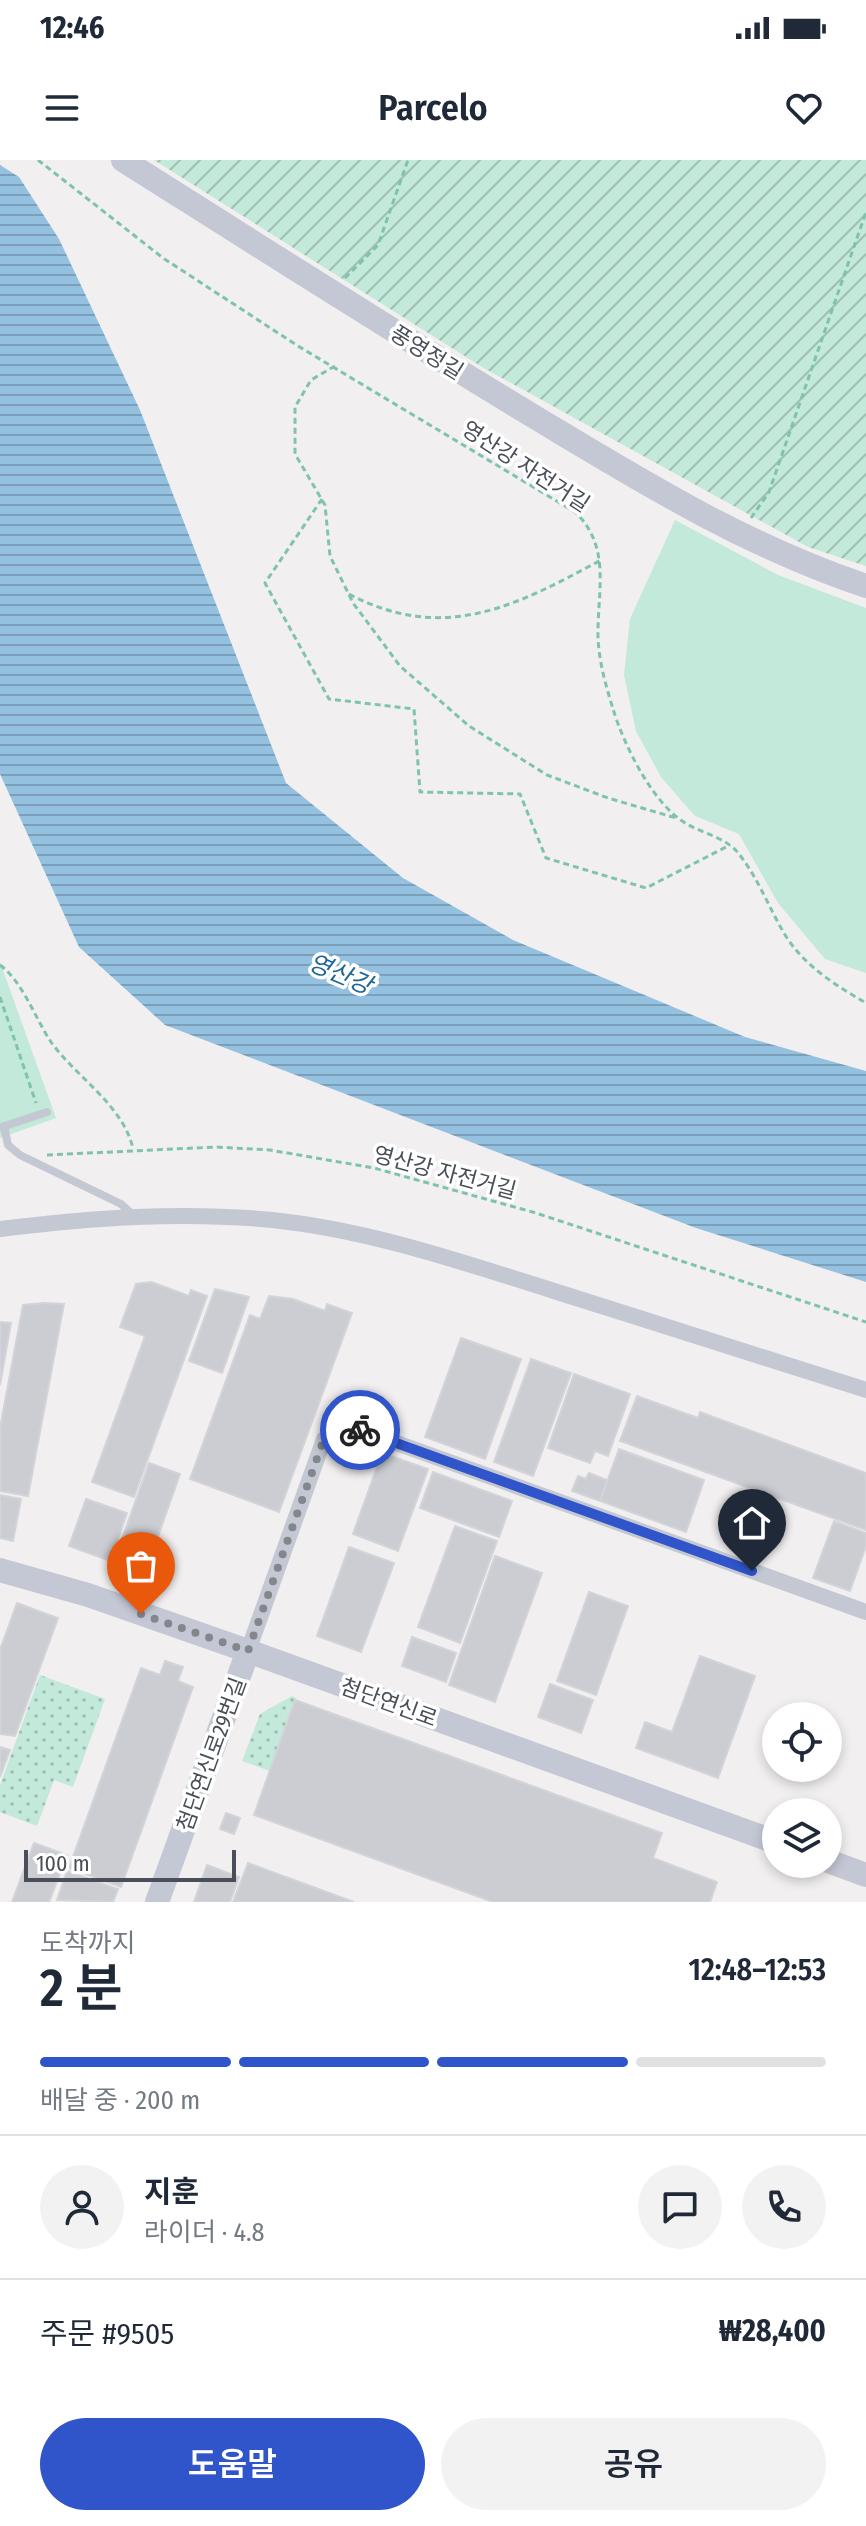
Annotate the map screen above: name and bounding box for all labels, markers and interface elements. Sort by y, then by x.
text: 12:46 [40,10,104,46]
icon: menu [40,86,84,130]
text: Parcelo [378,86,488,130]
icon: heart [782,86,826,130]
street label: 풍영정길 [385,320,468,385]
street label: 영산강 자전거길 [457,415,595,518]
water label: 영산강 [304,948,379,1001]
street label: 영산강 자전거길 [370,1140,519,1205]
courier [320,1390,400,1470]
icon: bike [338,1408,382,1452]
pin [718,1489,786,1571]
icon: home [730,1501,774,1545]
pin [107,1532,175,1614]
icon: bag [119,1544,163,1588]
street label: 첨단연신로 [337,1672,441,1732]
street label: 첨단연신로29번길 [171,1673,252,1835]
map controls [762,1702,842,1878]
button: locate [762,1702,842,1782]
button: layers [762,1798,842,1878]
scale bar [24,1846,236,1882]
text: 100 m [36,1850,90,1877]
text: 도착까지 [40,1928,136,1959]
text: 12:48–12:53 [689,1952,826,1988]
text: 2 분 [40,1957,123,2020]
text: 배달 중 · 200 m [40,2085,200,2116]
button: person [40,2165,124,2249]
button: chat [638,2165,722,2249]
button: phone [742,2165,826,2249]
text: 지훈 [144,2174,199,2210]
text: 라이더 · 4.8 [144,2217,265,2248]
text: ₩28,400 [719,2313,826,2349]
text: 주문 #9505 [40,2316,174,2352]
button: 도움말 [40,2418,425,2510]
button: 공유 [441,2418,826,2510]

